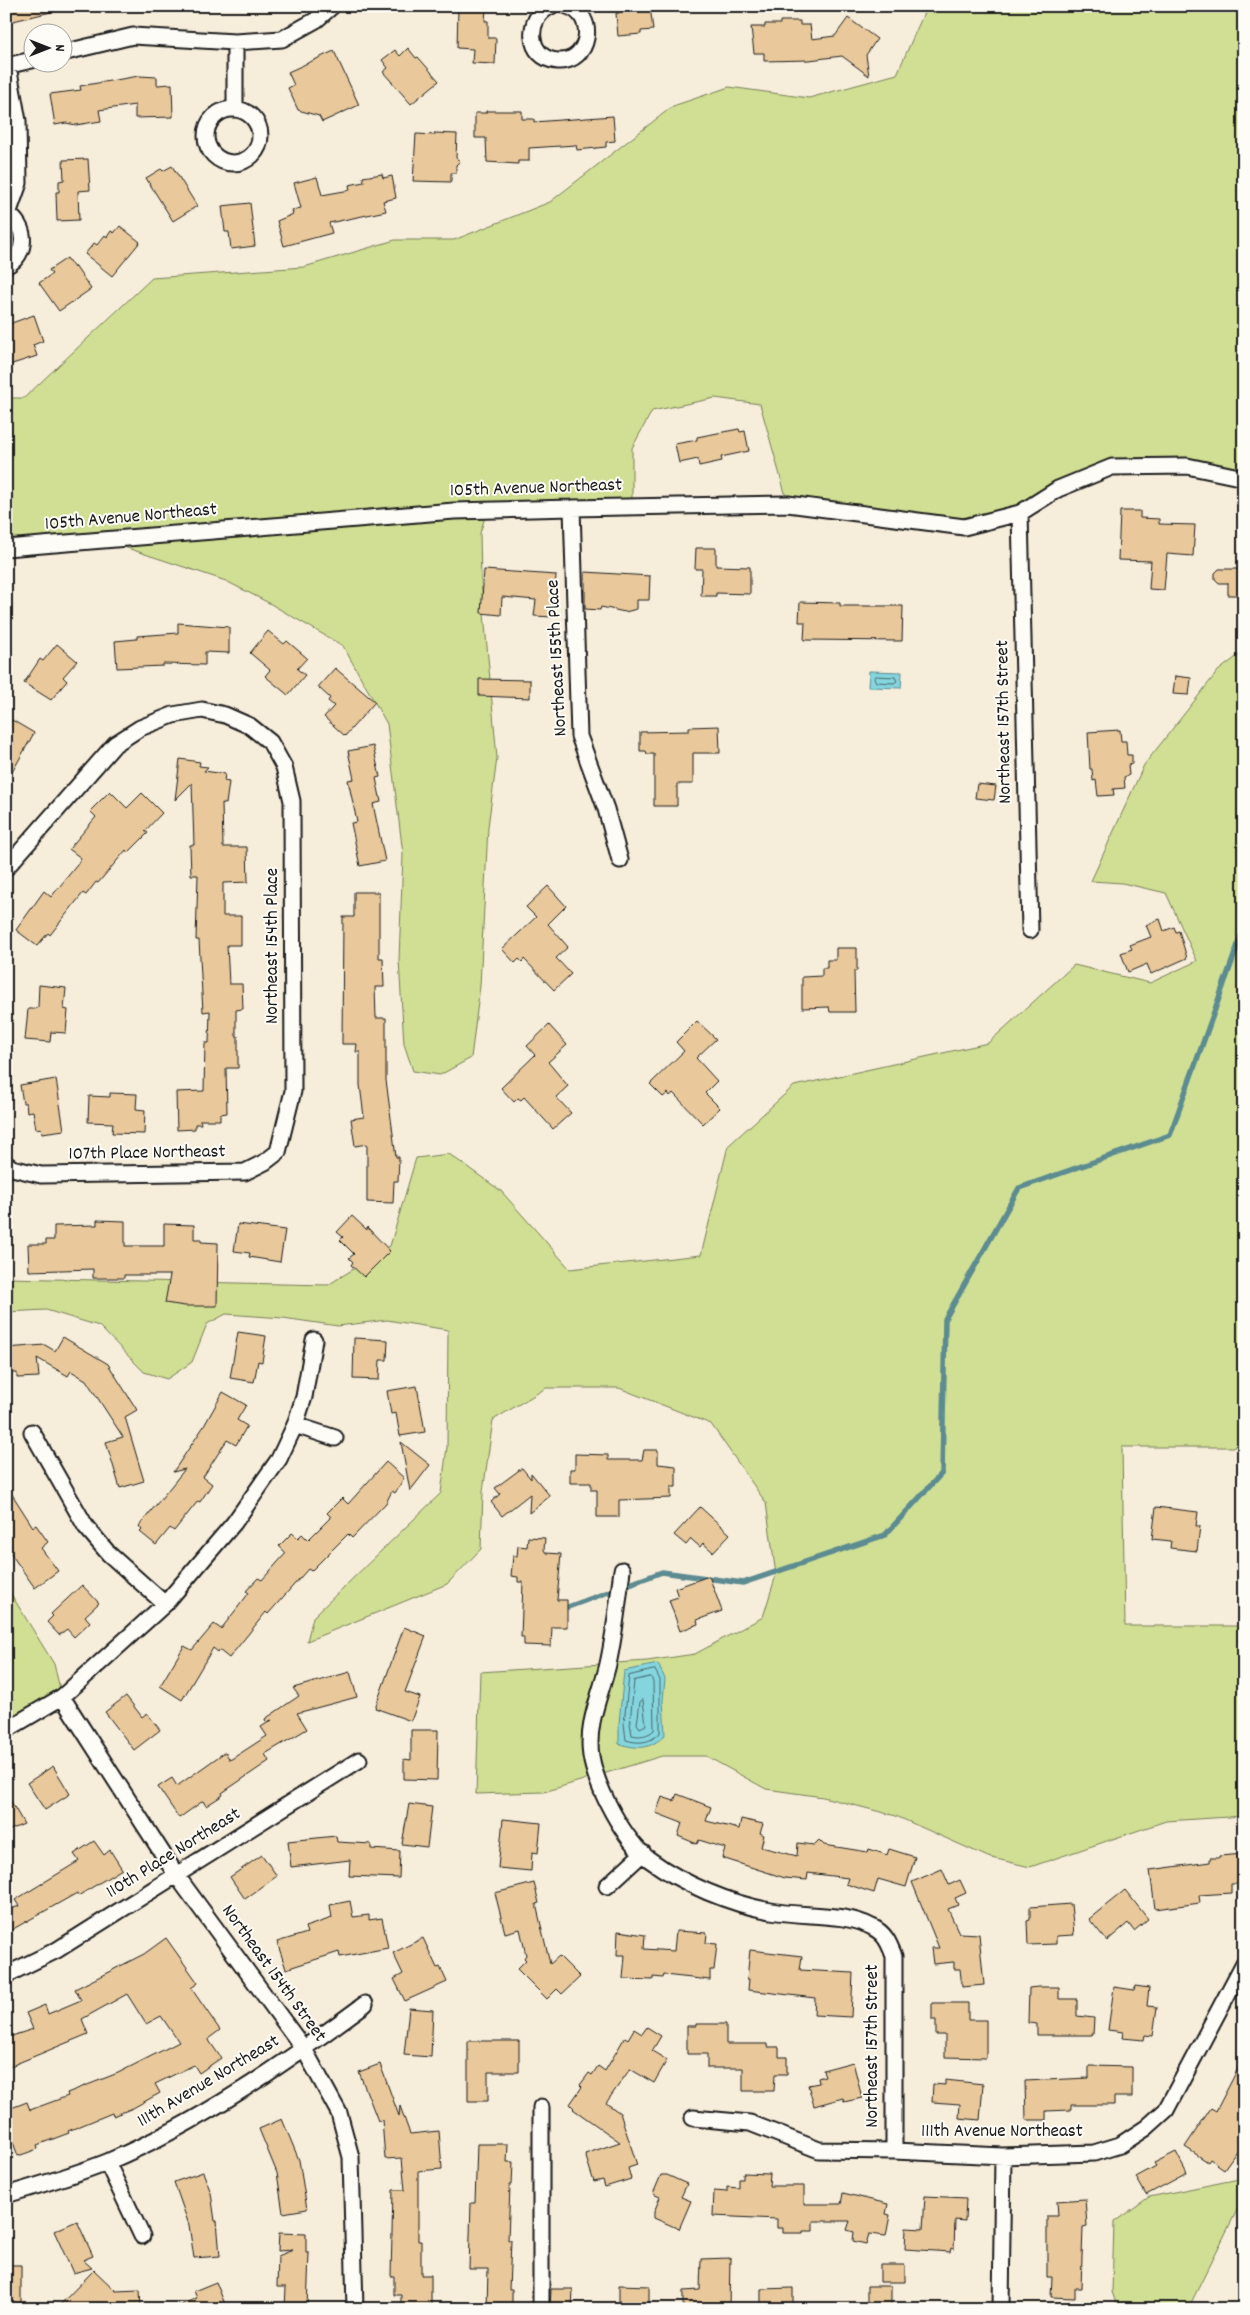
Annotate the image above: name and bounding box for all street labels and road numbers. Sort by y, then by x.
street label: 105th Avenue Northeast [449,472,623,506]
street label: 105th Avenue Northeast [44,497,218,539]
street label: Northeast 155th Place [540,579,576,737]
street label: Northeast 157th Street [990,640,1020,804]
street label: Northeast 154th Place [260,868,287,1024]
street label: 107th Place Northeast [68,1139,226,1169]
street label: 110th Place Northeast [102,1802,246,1906]
street label: Northeast 154th Street [214,1900,332,2048]
street label: Northeast 157th Street [860,1964,887,2128]
street label: 111th Avenue Northeast [133,2029,285,2135]
street label: 111th Avenue Northeast [921,2119,1083,2146]

